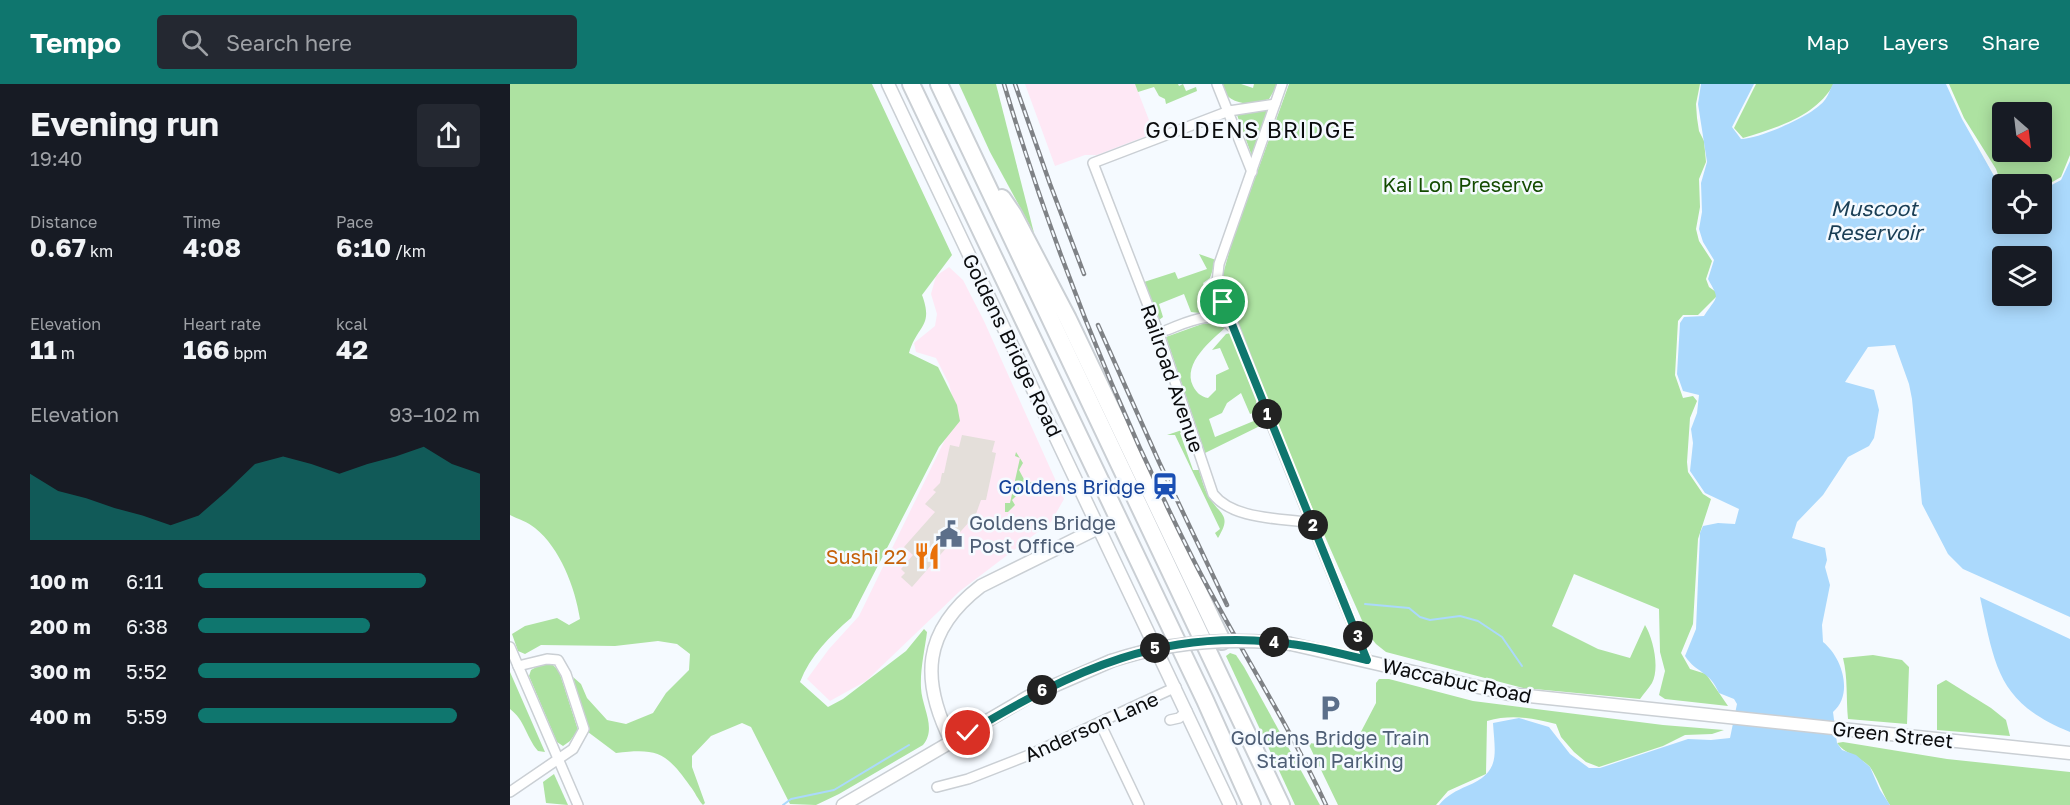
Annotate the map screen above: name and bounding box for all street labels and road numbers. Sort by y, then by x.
street label: Goldens Bridge Road [958,249,1068,441]
street label: Railroad Avenue [1136,301,1210,455]
street label: Waccabuc Road [1380,652,1534,708]
street label: Anderson Lane [1020,686,1162,766]
street label: Green Street [1831,716,1955,752]

